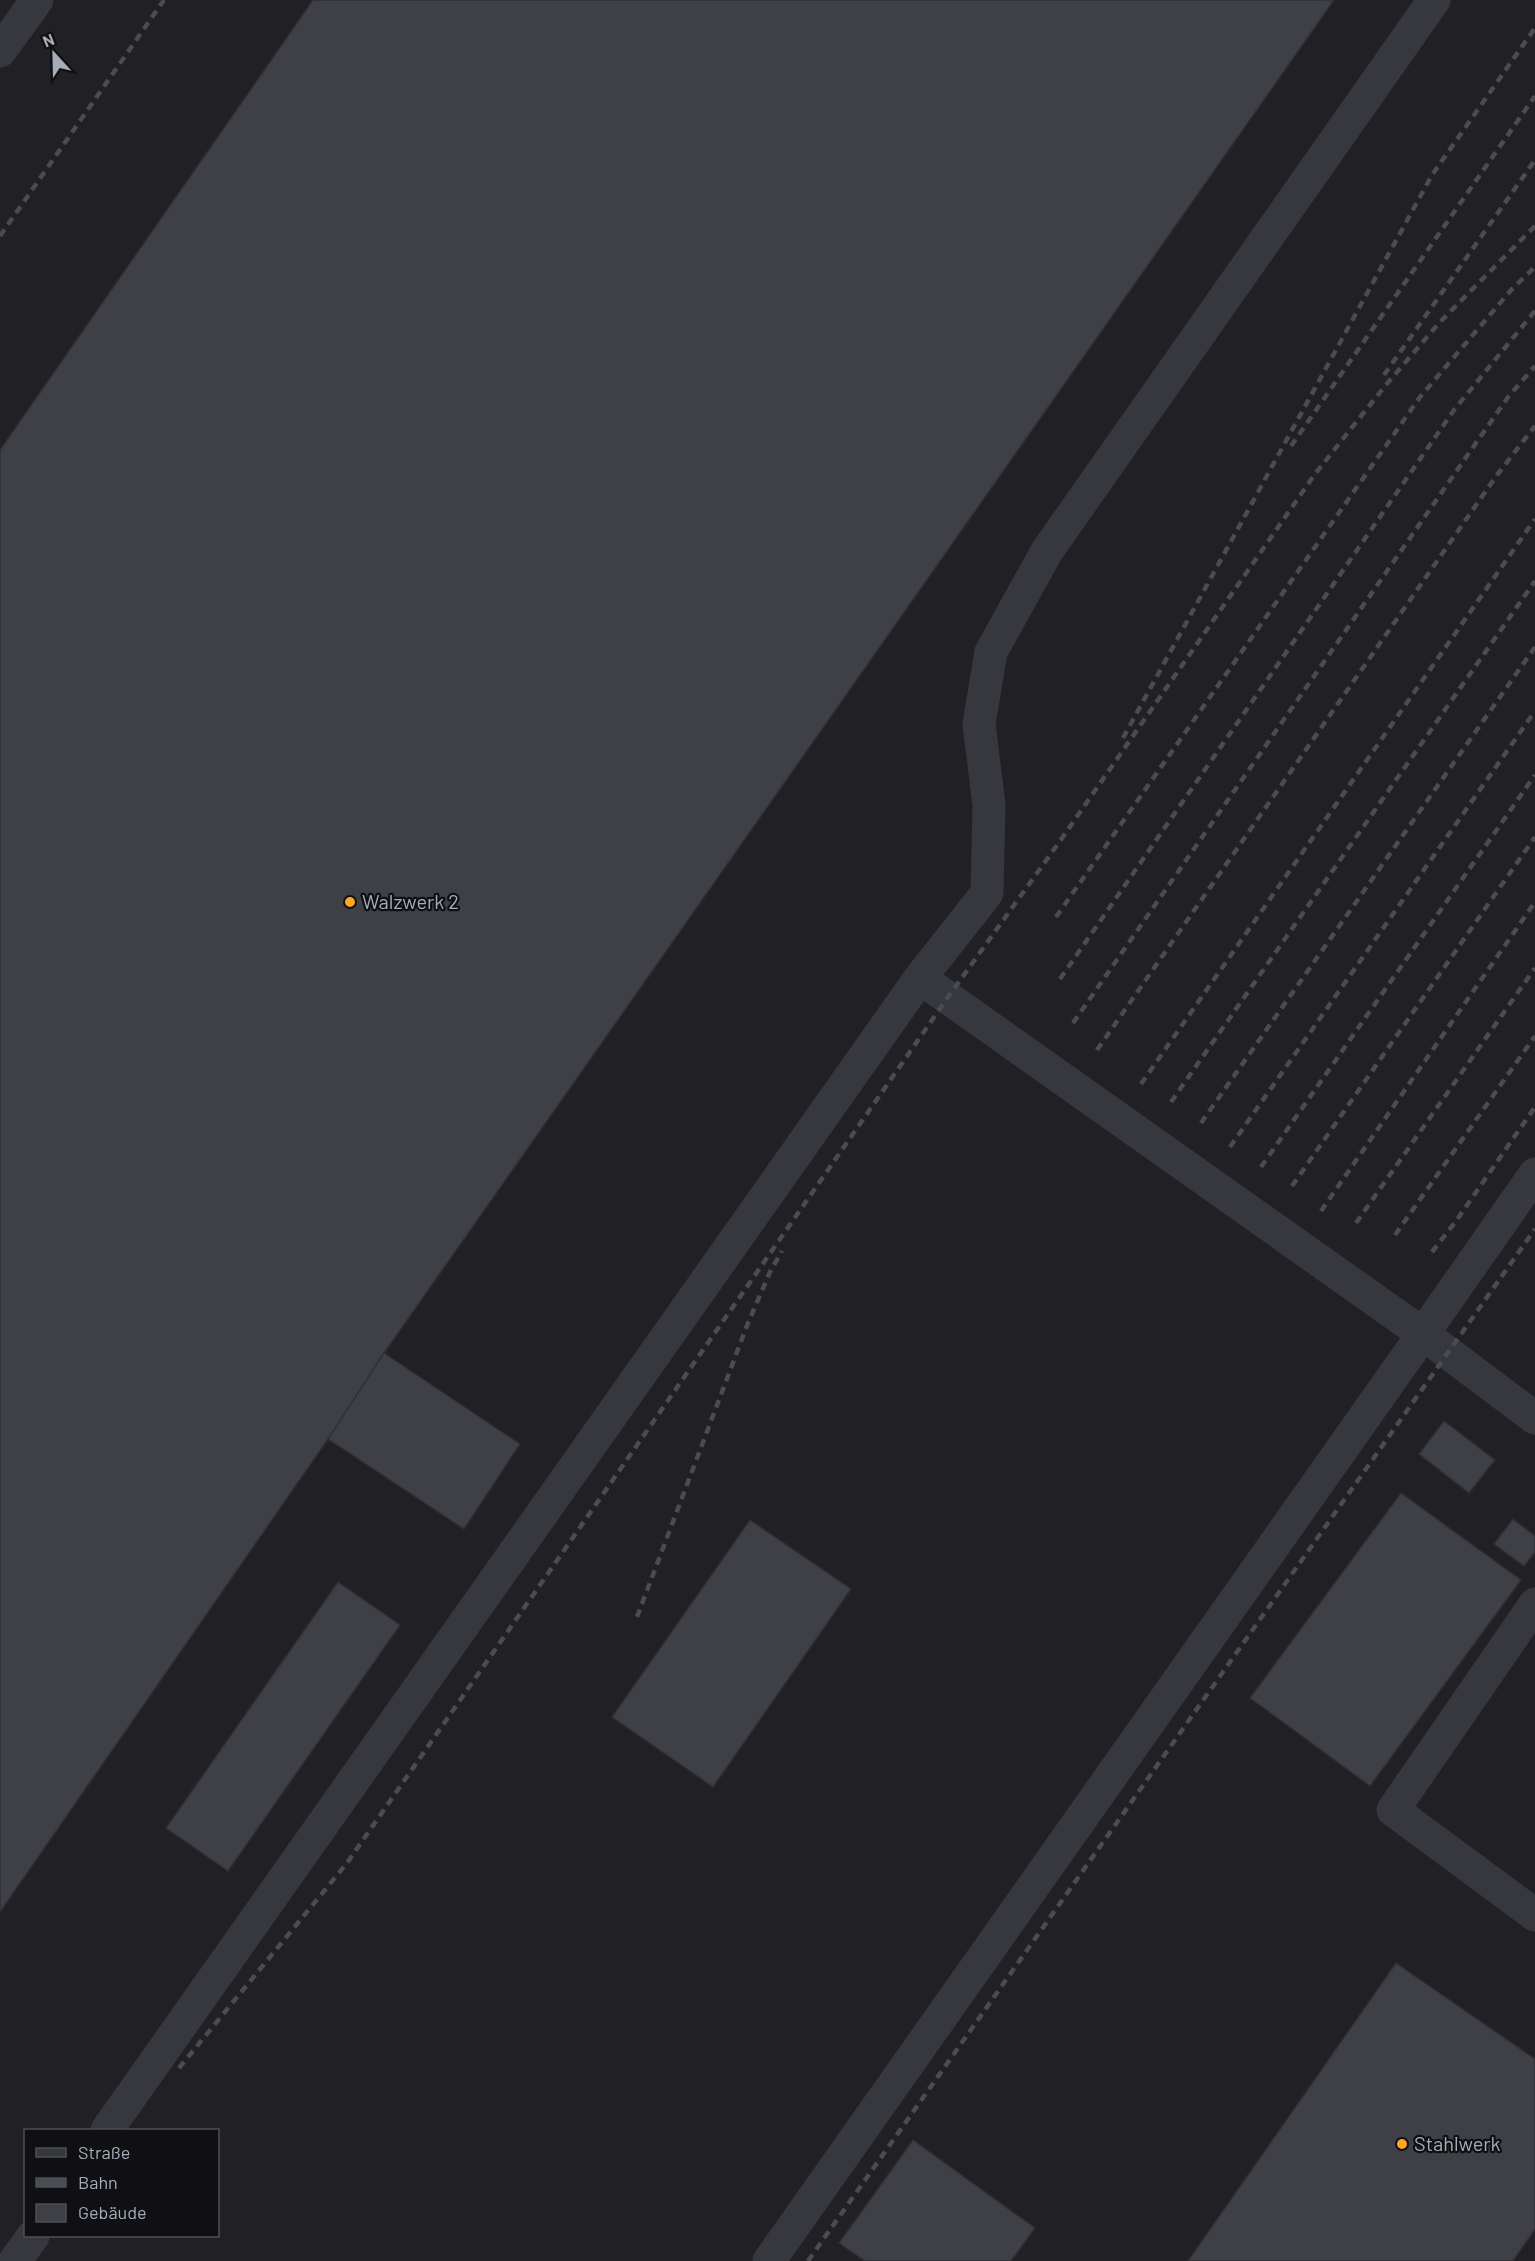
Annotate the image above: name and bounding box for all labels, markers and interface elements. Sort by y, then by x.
north arrow [24,24,84,84]
text: N [40,29,57,50]
place label: Walzwerk 2 [362,889,459,913]
marker: Walzwerk 2 [343,895,357,909]
legend [24,2129,219,2237]
place label: Stahlwerk [1414,2131,1501,2155]
marker: Stahlwerk [1395,2137,1409,2151]
text: Straße [78,2141,130,2163]
text: Bahn [78,2171,118,2193]
text: Gebäude [78,2201,147,2223]

